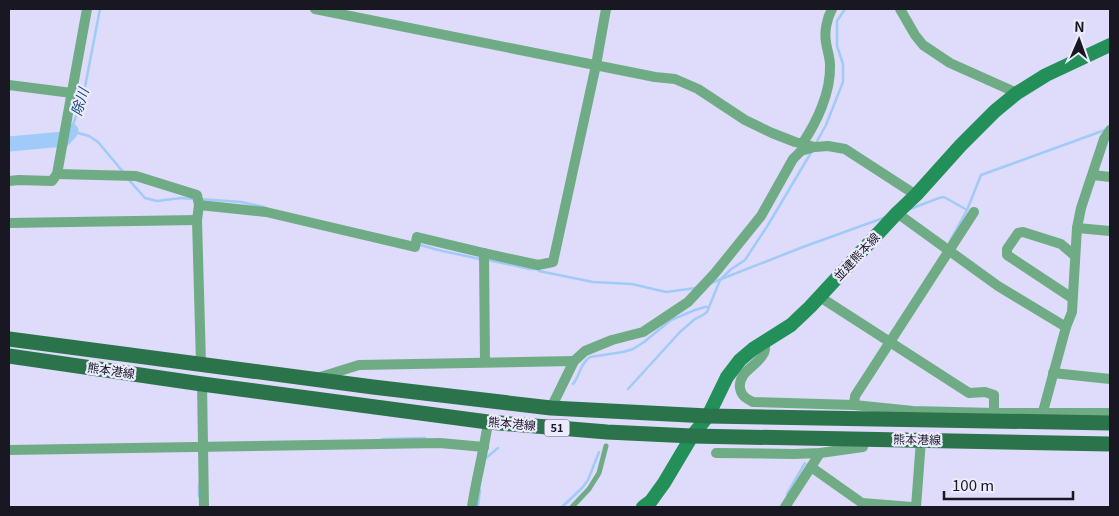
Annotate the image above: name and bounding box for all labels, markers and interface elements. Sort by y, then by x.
north arrow [1054,15,1104,65]
text: N [1074,16,1085,36]
water label: 除川 [65,83,93,118]
street label: 並建熊本線 [829,228,883,284]
street label: 熊本港線 [86,358,136,381]
street label: 熊本港線 [487,412,537,433]
road number: 51 [544,419,570,436]
street label: 熊本港線 [893,430,941,447]
scale bar [944,468,1073,500]
text: 100 m [952,474,994,495]

